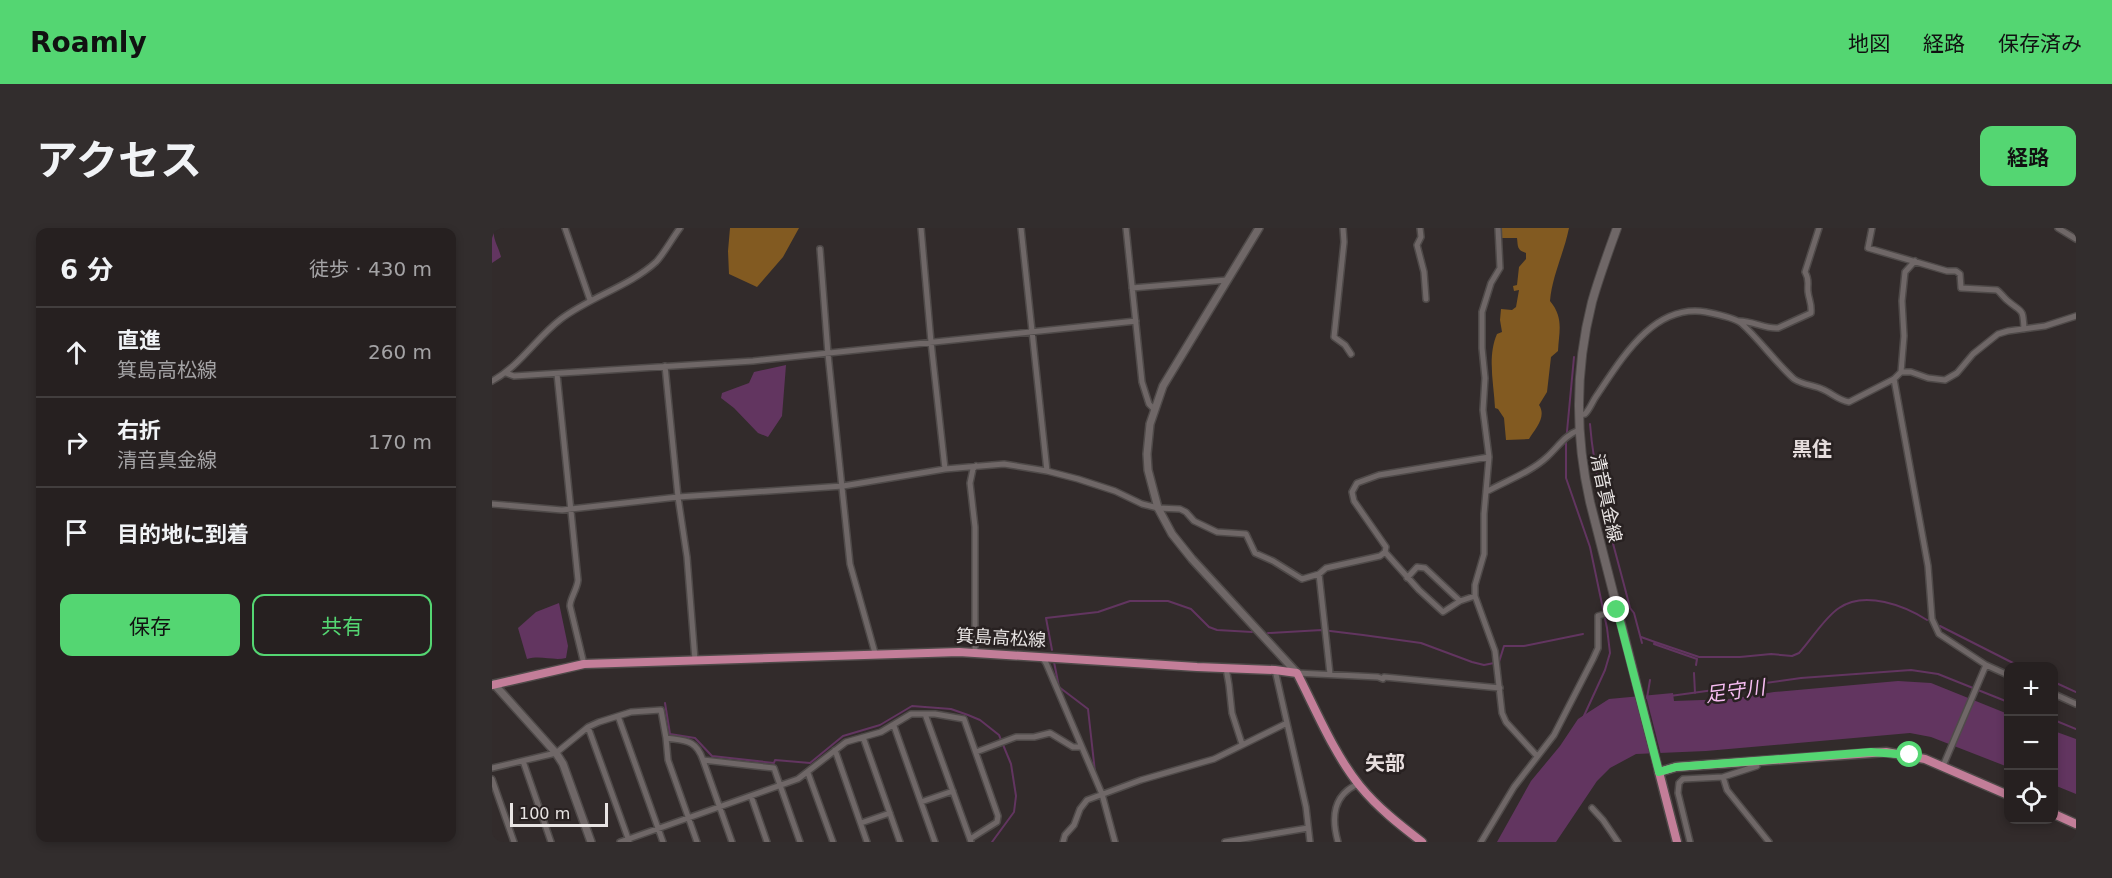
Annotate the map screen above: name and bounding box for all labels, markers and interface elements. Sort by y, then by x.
text: Roamly [30,26,147,59]
text: 地図 [1848,32,1890,56]
text: 経路 [1923,32,1965,56]
text: 保存済み [1998,32,2082,56]
button: 経路 [1980,126,2076,186]
text: アクセス [36,136,202,185]
text: 6 分 [60,255,113,285]
text: 徒歩 · 430 m [309,257,432,281]
text: 直進 [117,328,161,353]
icon: ahead [60,336,93,369]
text: 260 m [368,340,432,364]
text: 箕島高松線 [117,358,217,382]
text: 右折 [117,418,161,443]
icon: right [60,426,93,459]
text: 170 m [368,430,432,454]
district label: 黒住 [1792,437,1832,461]
text: 清音真金線 [117,448,217,472]
street label: 清音真金線 [1587,452,1626,544]
icon: arrive [60,516,93,549]
text: 目的地に到着 [117,522,249,547]
button: 保存 [60,594,240,656]
button: 共有 [252,594,432,656]
route end [1603,596,1629,622]
street label: 箕島高松線 [956,625,1047,650]
map controls [2004,662,2058,824]
button: + [2004,662,2058,716]
water label: 足守川 [1704,675,1768,707]
button: − [2004,716,2058,770]
route start [1896,741,1922,767]
district label: 矢部 [1365,751,1405,775]
button: locate [2004,770,2058,824]
scale bar [510,800,608,828]
text: 100 m [519,804,570,823]

